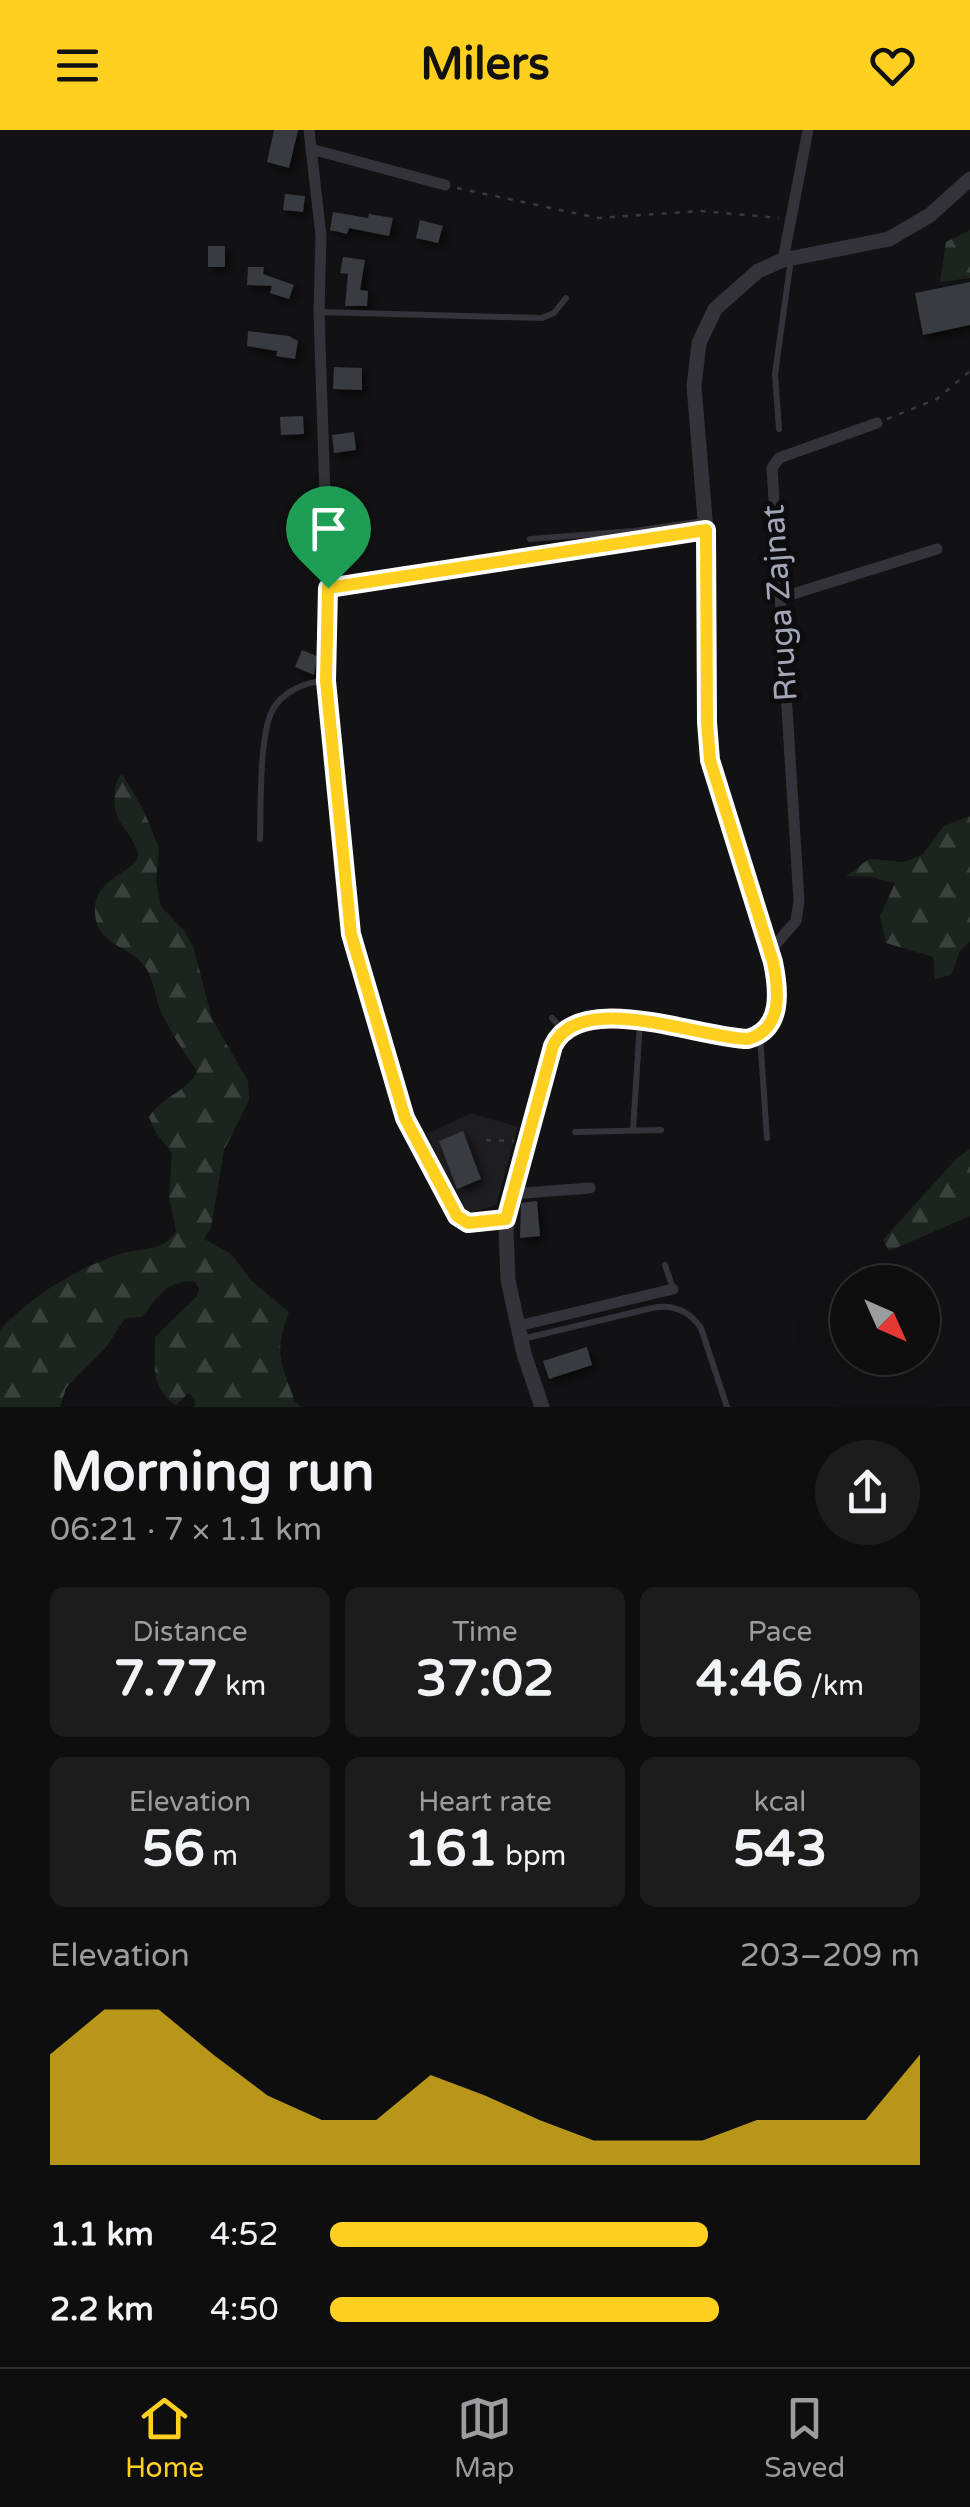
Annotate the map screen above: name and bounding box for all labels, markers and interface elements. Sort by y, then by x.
icon: menu [50,38,105,93]
text: Milers [420,38,550,92]
icon: heart [865,38,920,93]
pin [286,486,371,589]
icon: arrive [301,501,356,556]
street label: Rruga Zajnat [754,503,806,703]
north arrow [830,1265,940,1375]
map controls [830,1265,940,1375]
text: Morning run [50,1440,375,1506]
button: share [815,1440,920,1545]
text: 06:21 · 7 × 1.1 km [50,1511,322,1549]
text: Distance [132,1615,248,1649]
text: Time [452,1615,518,1649]
text: Pace [748,1615,812,1649]
text: 7.77 [114,1649,218,1709]
text: 37:02 [416,1649,554,1709]
text: 4:46 [696,1649,803,1709]
text: km [218,1669,266,1703]
text: /km [803,1669,864,1703]
text: Elevation [129,1785,251,1819]
text: Heart rate [418,1785,552,1819]
text: kcal [754,1785,806,1819]
text: 56 [142,1819,205,1879]
text: 161 [404,1819,498,1879]
text: 543 [733,1819,827,1879]
text: m [205,1839,238,1873]
text: bpm [498,1839,566,1873]
text: Elevation [50,1937,190,1975]
text: 203–209 m [740,1937,920,1975]
text: 1.1 km [50,2216,154,2254]
text: 4:52 [210,2216,279,2254]
text: 2.2 km [50,2291,154,2329]
text: 4:50 [210,2291,279,2329]
tab: Home [125,2391,204,2485]
tab: Map [454,2391,514,2485]
tab: Saved [764,2391,845,2485]

